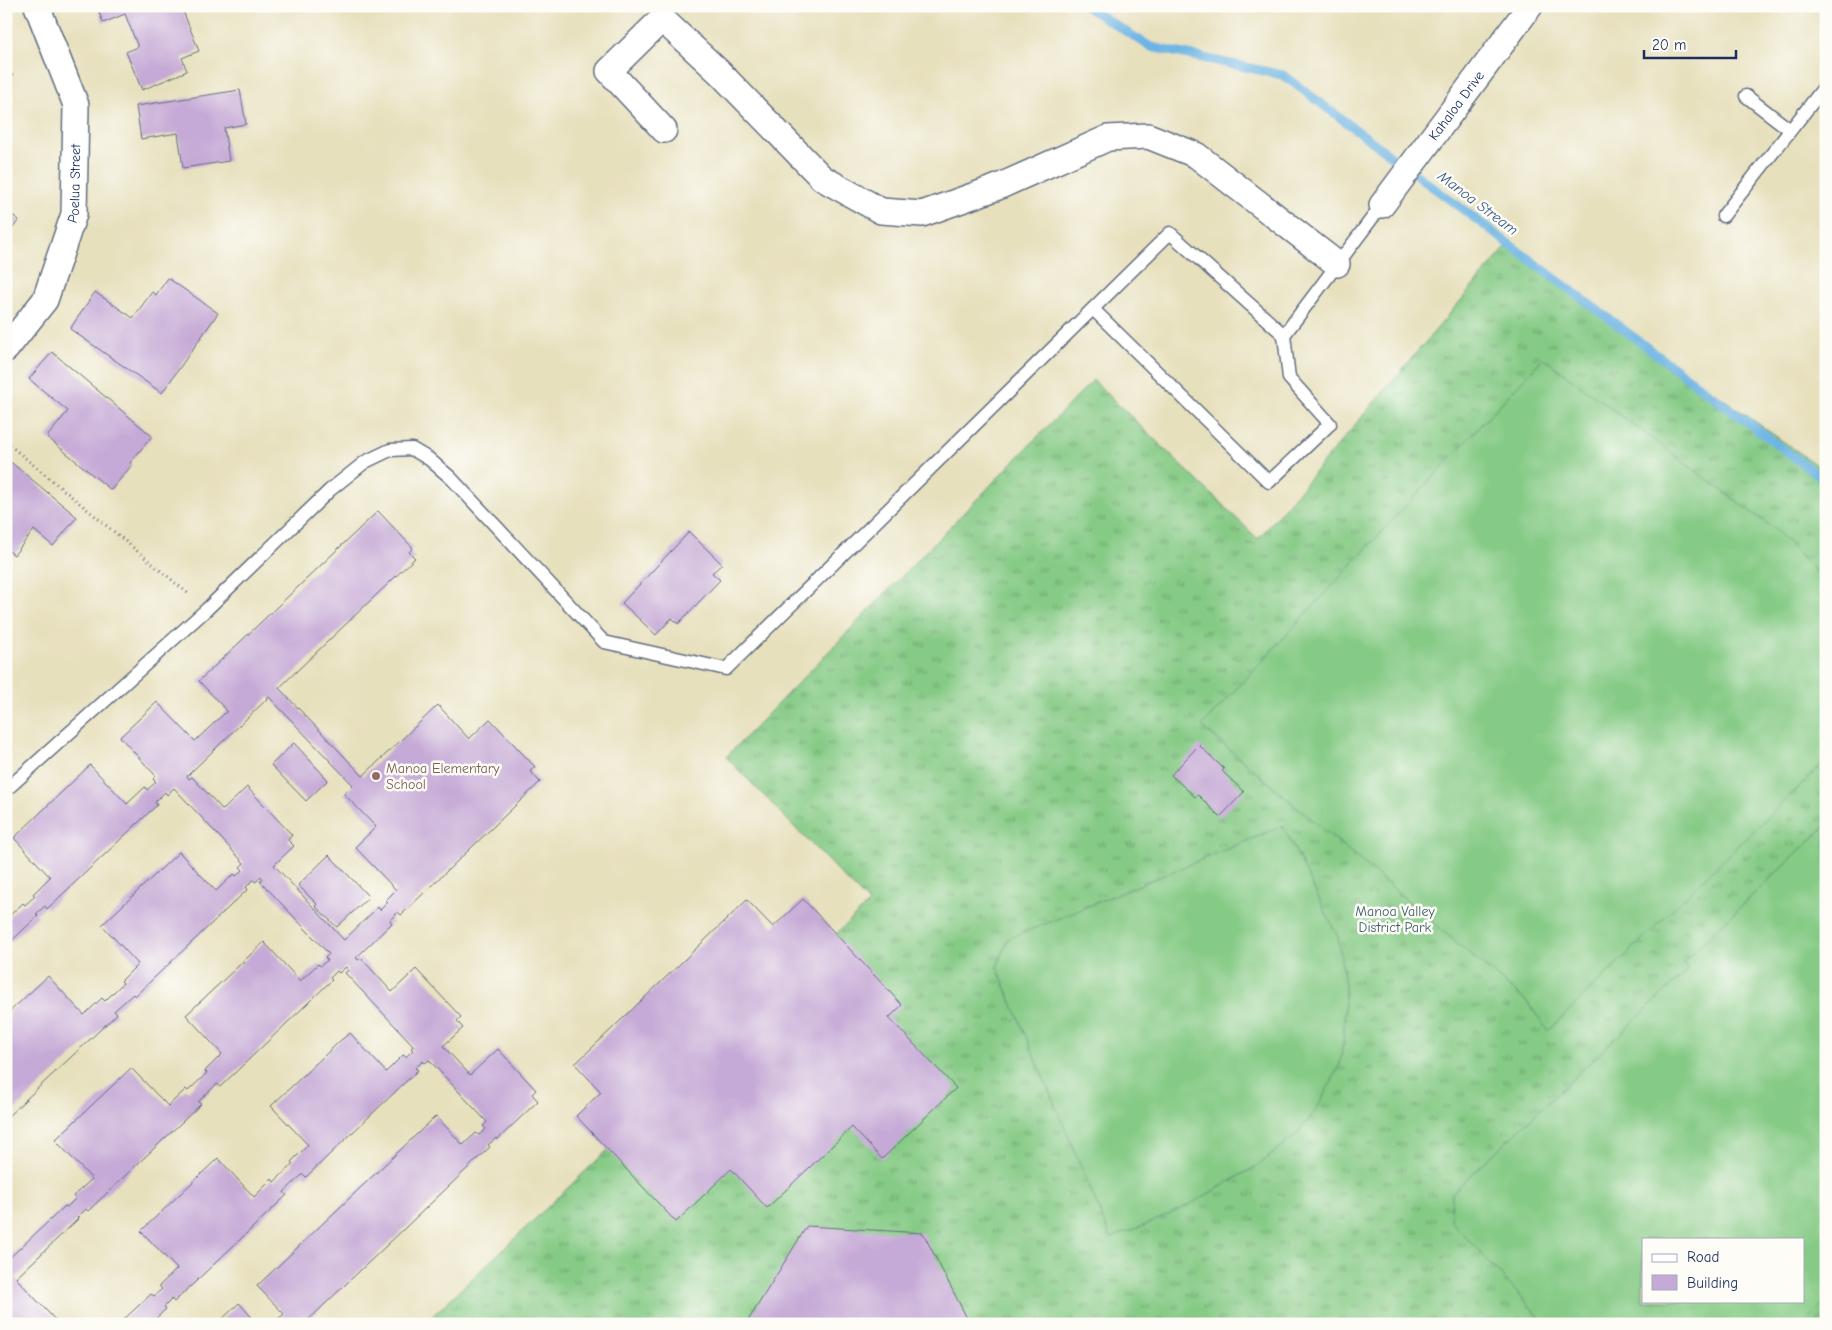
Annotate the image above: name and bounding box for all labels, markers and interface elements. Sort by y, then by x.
scale bar [1644,28,1737,60]
text: 20 m [1652,36,1686,54]
street label: Kahaloa Drive [1425,68,1488,144]
street label: Poelua Street [64,143,84,225]
water label: Manoa Stream [1434,166,1522,239]
place label: Manoa Elementary School [386,760,500,793]
marker: Manoa Elementary School [370,770,382,782]
park label: Manoa Valley District Park [1355,903,1435,936]
legend [1642,1238,1804,1302]
text: Road [1687,1248,1719,1266]
text: Building [1687,1274,1738,1292]

